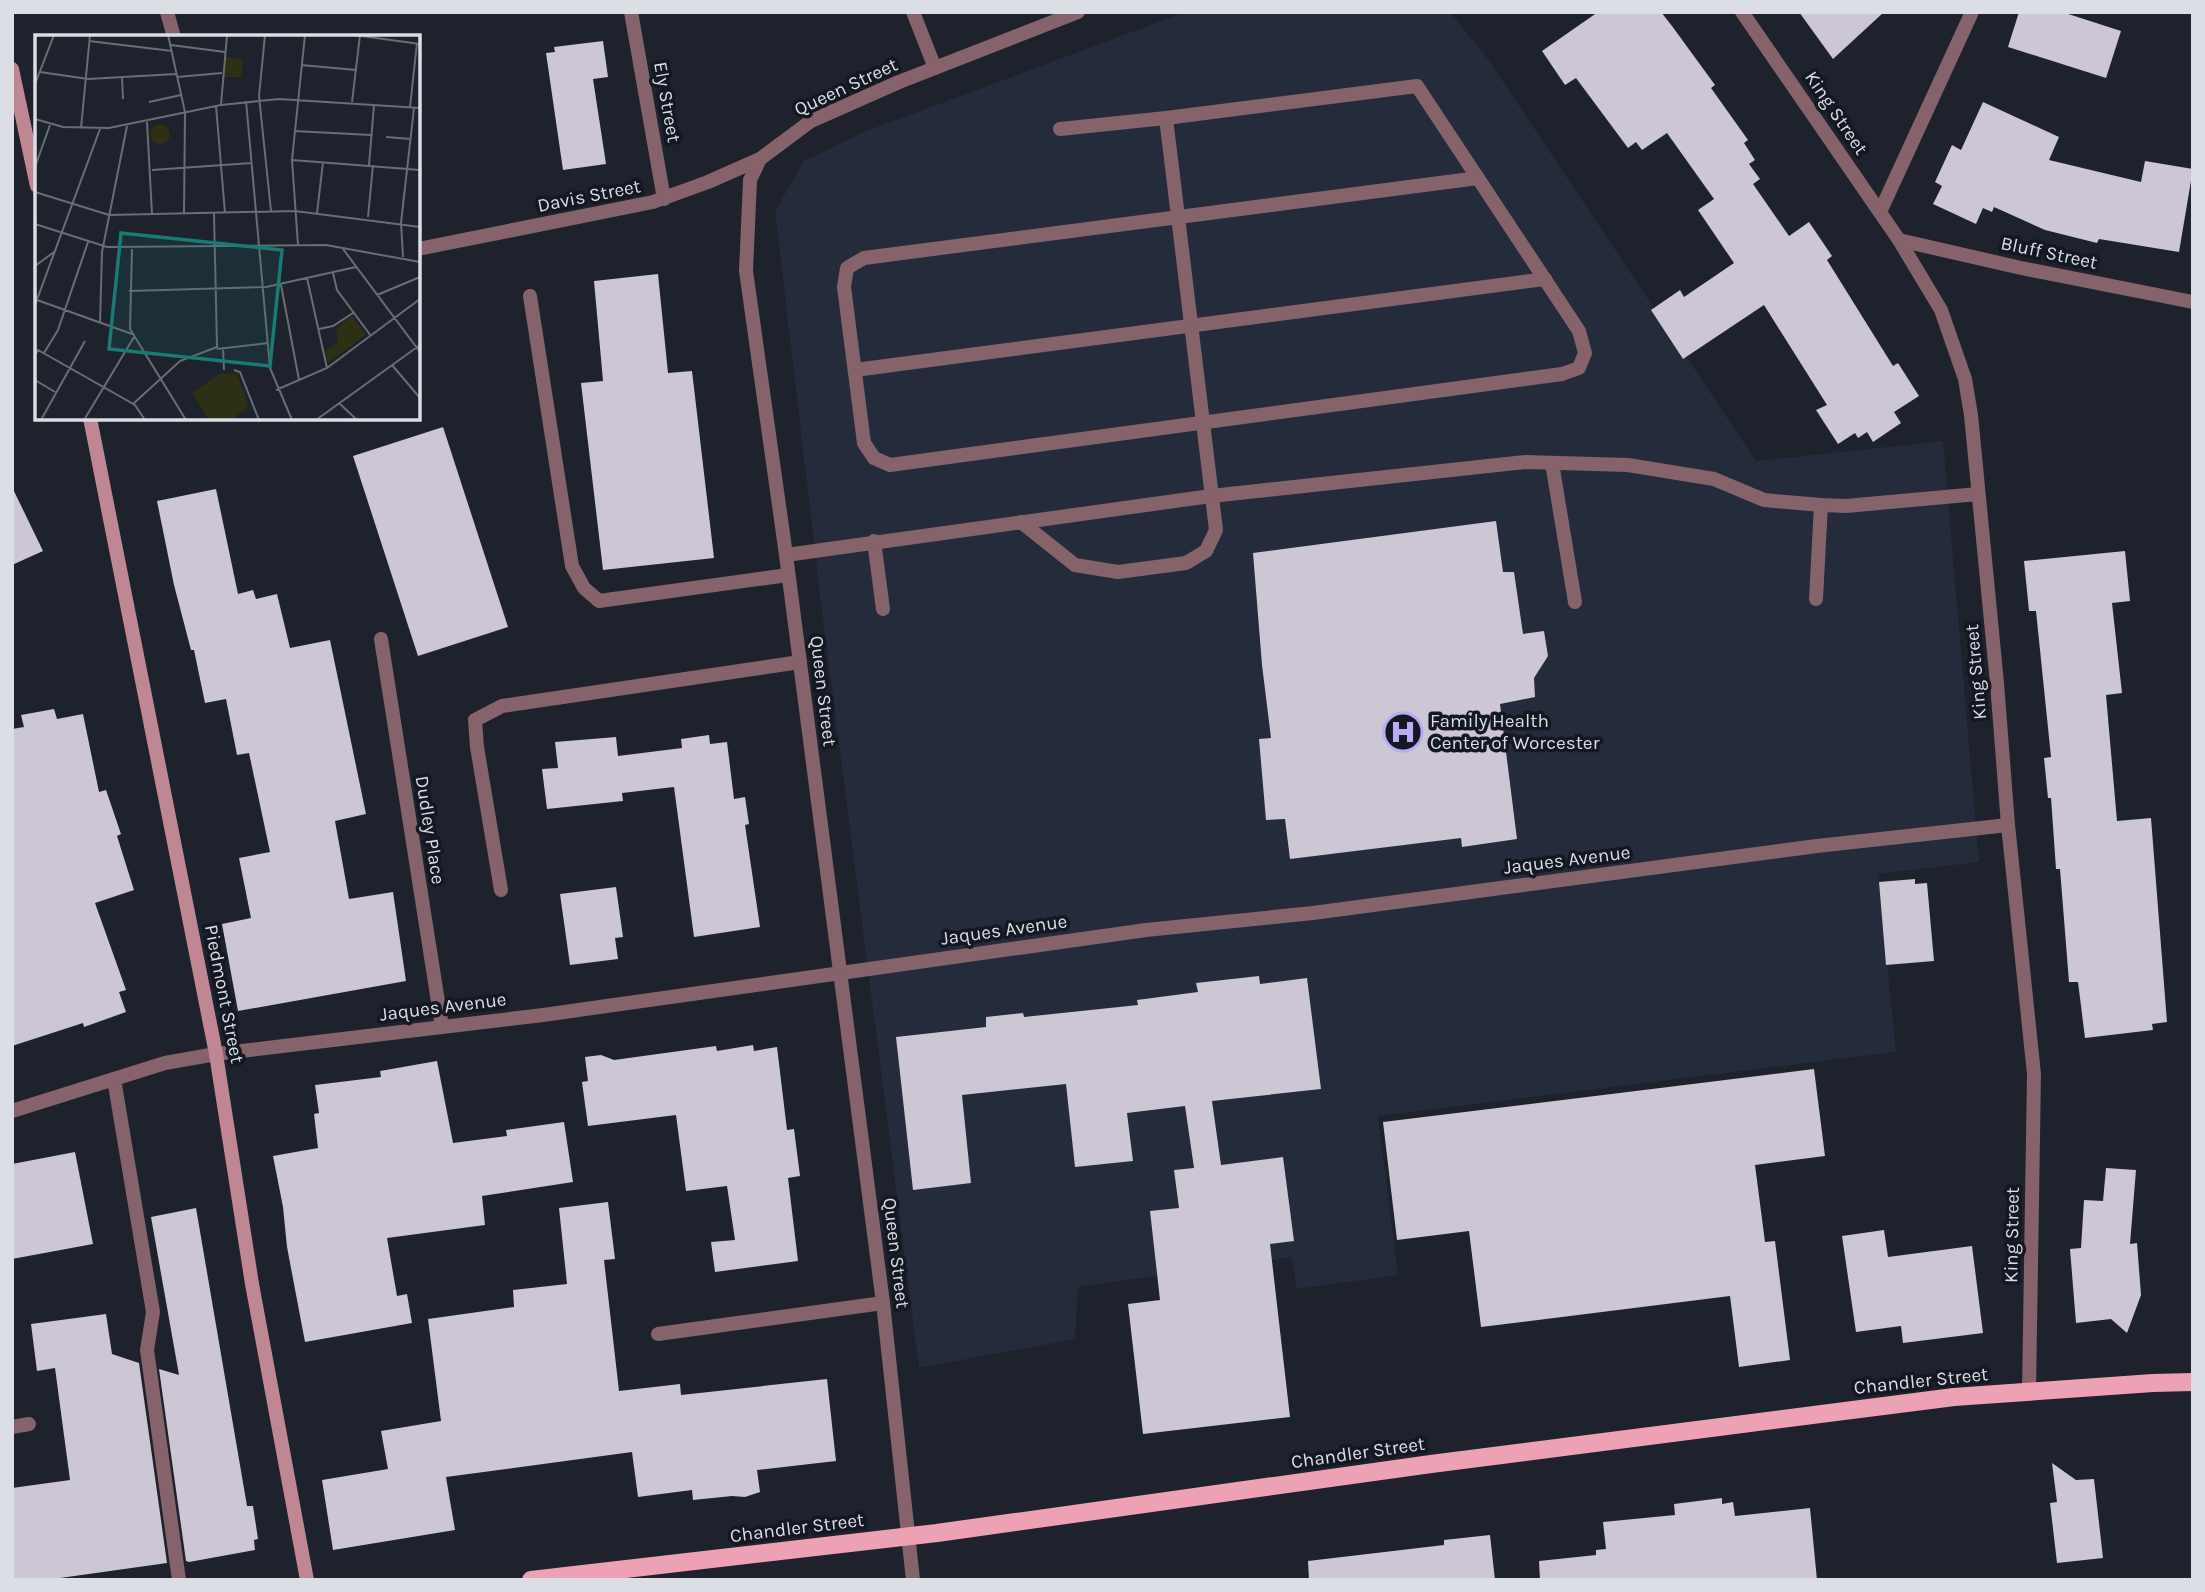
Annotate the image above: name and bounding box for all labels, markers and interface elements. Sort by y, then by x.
inset map [35,35,420,420]
street label: Queen Street [791,53,901,121]
street label: Ely Street [649,60,685,144]
street label: King Street [1800,67,1872,159]
street label: Davis Street [535,175,643,217]
street label: Bluff Street [1999,232,2099,274]
street label: King Street [1961,623,1991,721]
street label: Queen Street [805,634,841,748]
place label: Family Health Center of Worcester [1430,710,1600,754]
hospital icon: Family Health Center of Worcester [1382,711,1424,753]
street label: Dudley Place [411,774,449,886]
street label: Jaques Avenue [1502,841,1632,879]
street label: Jaques Avenue [939,910,1069,950]
street label: Piedmont Street [200,923,248,1065]
street label: Jaques Avenue [378,988,508,1026]
street label: King Street [2000,1187,2024,1283]
street label: Queen Street [878,1196,914,1310]
street label: Chandler Street [1853,1363,1989,1399]
street label: Chandler Street [1290,1433,1426,1473]
street label: Chandler Street [729,1509,865,1547]

